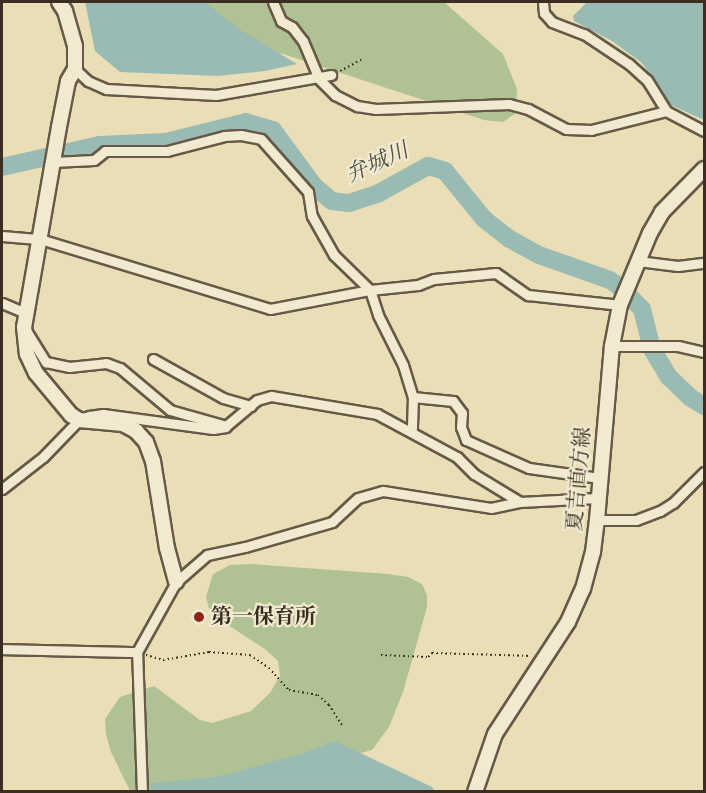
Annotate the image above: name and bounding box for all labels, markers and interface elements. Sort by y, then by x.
water label: 弁城川 [341,138,413,188]
street label: 夏吉直方線 [562,426,596,532]
place label: 第一保育所 [211,604,316,630]
marker: 第一保育所 [192,610,206,624]

